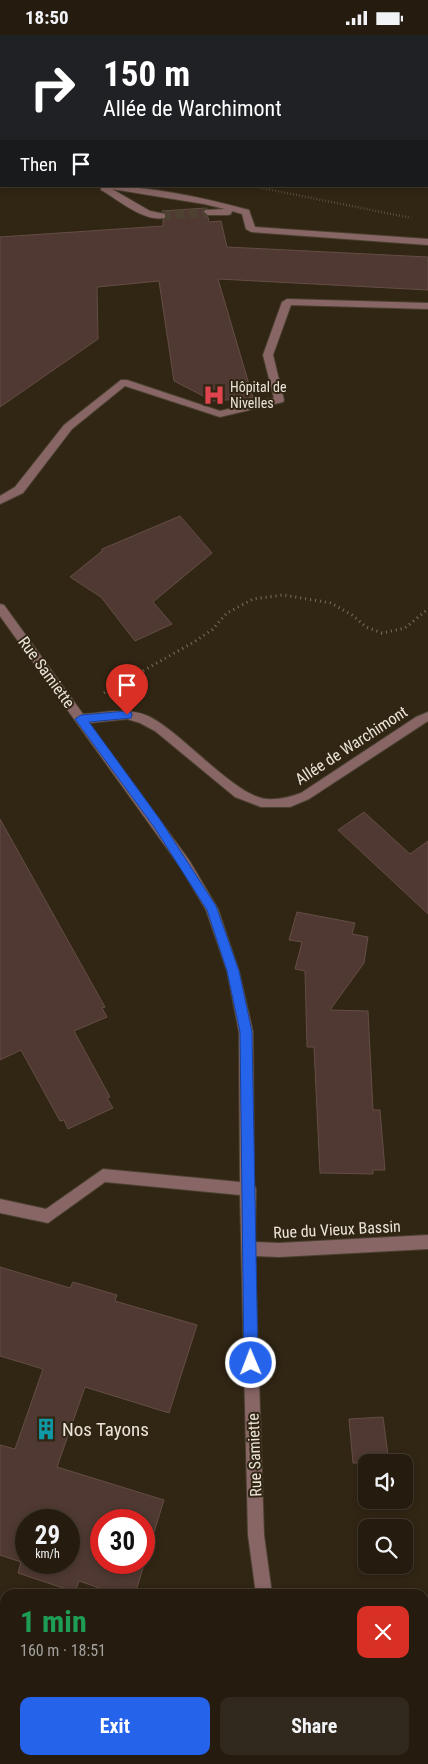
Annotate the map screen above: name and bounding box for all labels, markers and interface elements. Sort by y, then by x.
text: 18:50 [25,6,69,29]
text: 150 m [103,54,190,95]
icon: right [20,55,85,120]
text: Allée de Warchimont [103,96,282,121]
icon: arrive [67,150,95,178]
text: Then [20,153,57,176]
place label: Hôpital de Nivelles [230,379,287,411]
hospital icon: Hôpital de Nivelles [201,382,227,408]
street label: Rue Samiette [14,633,79,712]
pin [106,664,148,715]
icon: arrive [113,671,141,699]
street label: Allée de Warchimont [292,702,411,789]
street label: Rue du Vieux Bassin [273,1217,401,1242]
position arrow [224,1336,276,1388]
street label: Rue Samiette [244,1413,265,1497]
building icon: Nos Tayons [33,1416,59,1442]
place label: Nos Tayons [62,1418,149,1441]
map controls [358,1454,413,1574]
button: sound [358,1454,413,1509]
speed limit sign: 30 [90,1509,155,1574]
button: search [358,1519,413,1574]
text: 29 [35,1521,60,1550]
text: km/h [35,1547,60,1561]
text: 1 min [20,1604,87,1639]
button: close [357,1606,409,1658]
text: 160 m · 18:51 [20,1641,106,1660]
button: Exit [20,1697,210,1755]
button: Share [220,1697,409,1755]

